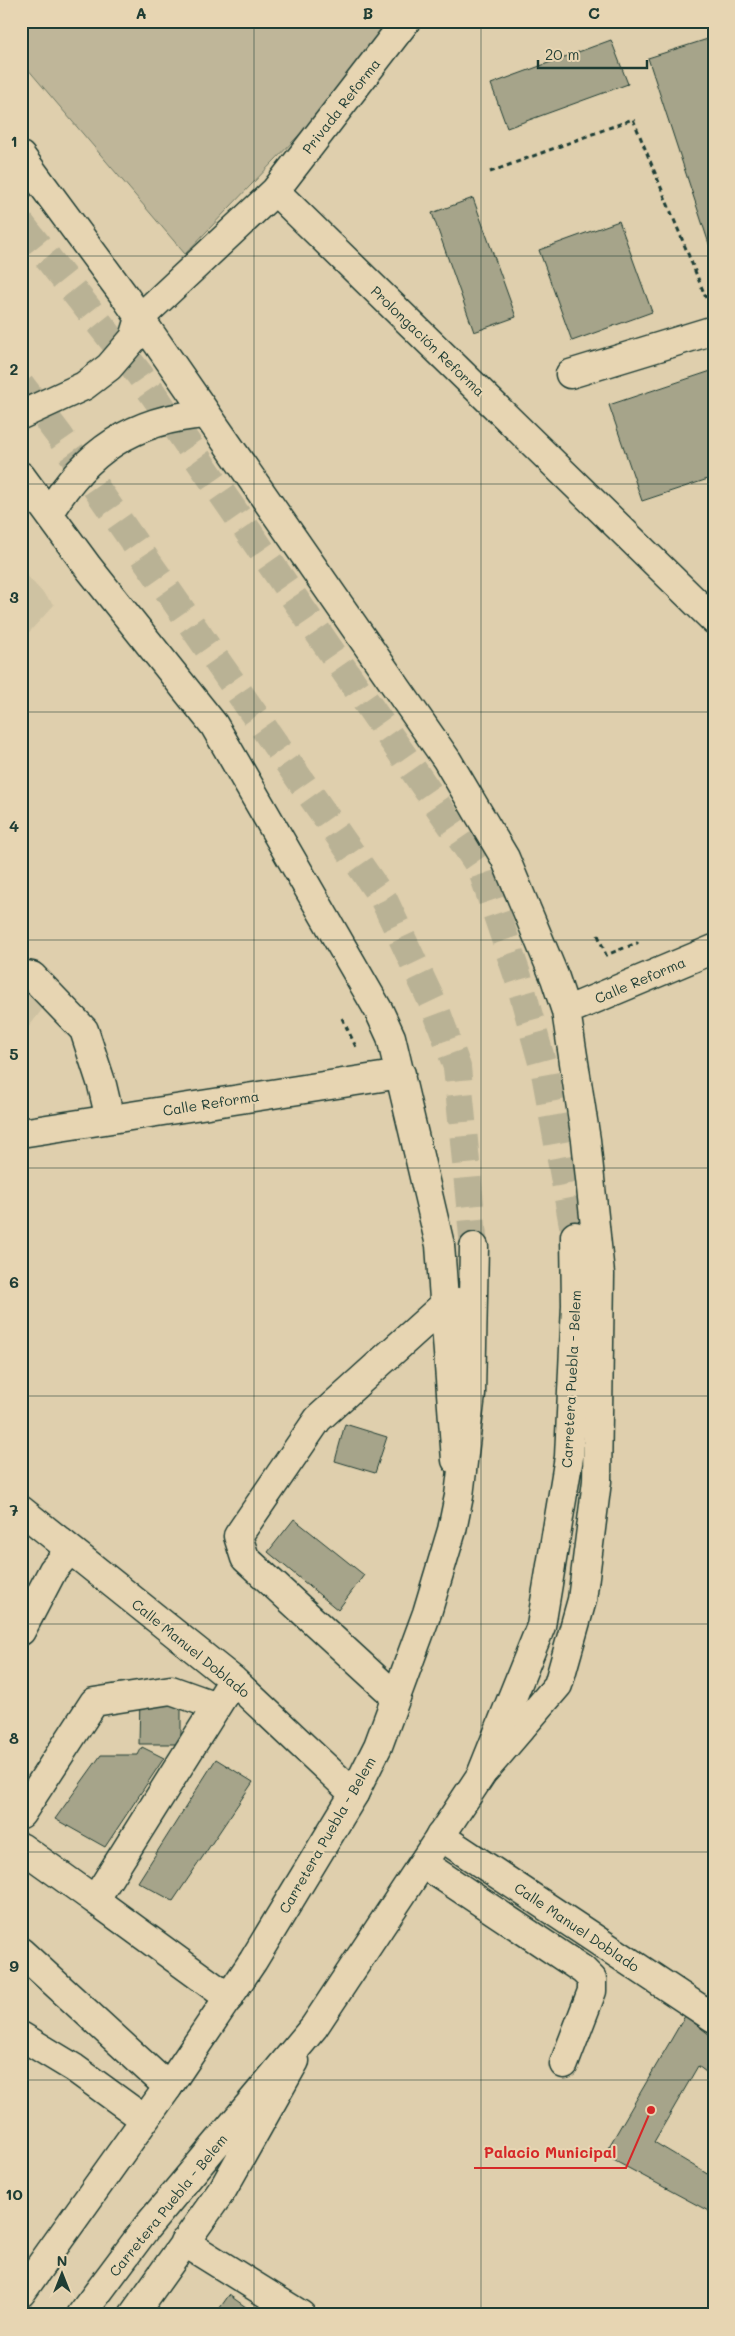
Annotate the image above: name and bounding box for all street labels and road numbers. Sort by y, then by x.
street label: Privada Reforma [298,54,384,158]
street label: Prolongación Reforma [367,281,489,401]
street label: Calle Reforma [592,952,688,1008]
street label: Calle Reforma [162,1086,260,1120]
street label: Carretera Puebla - Belem [557,1290,585,1468]
street label: Calle Manuel Doblado [128,1594,254,1702]
street label: Carretera Puebla - Belem [274,1753,380,1917]
street label: Calle Manuel Doblado [511,1878,643,1976]
street label: Carretera Puebla - Belem [105,2130,231,2280]

